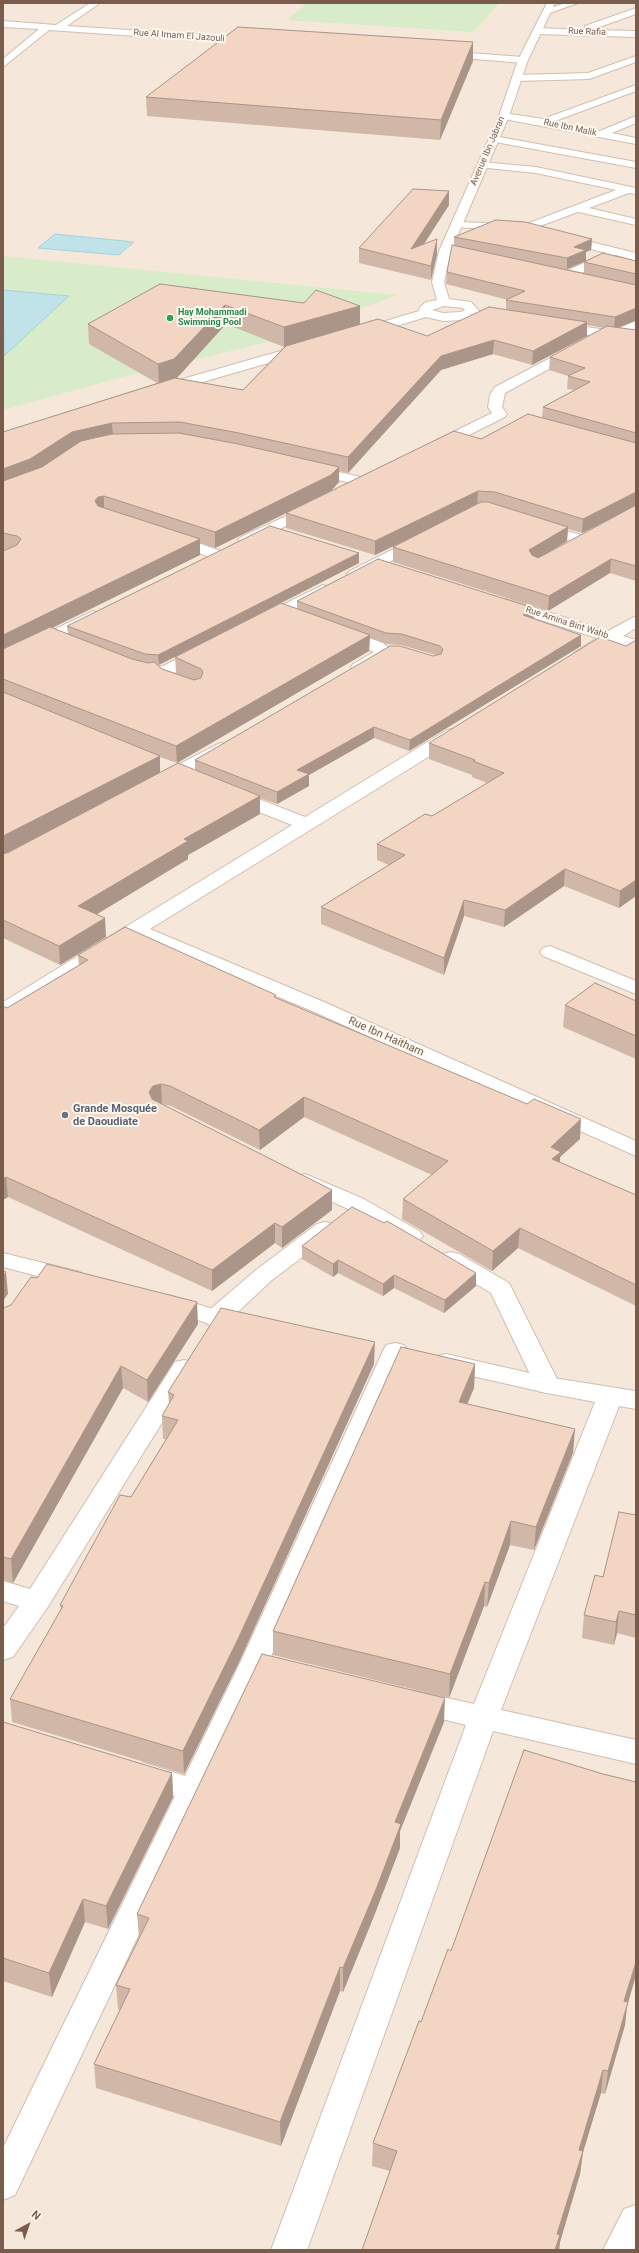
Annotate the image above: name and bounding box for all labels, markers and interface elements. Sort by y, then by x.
street label: Rue Rafia [568,26,606,38]
street label: Rue Al Imam El Jazouli [133,27,225,45]
street label: Avenue Ibn Jabran [469,115,507,187]
street label: Rue Ibn Malik [543,117,597,139]
place label: Hay Mohammadi Swimming Pool [178,308,247,329]
marker: Hay Mohammadi Swimming Pool [165,313,175,323]
street label: Rue Amina Bint Wahb [524,605,610,641]
street label: Rue Ibn Haitham [346,1014,426,1060]
place label: Grande Mosquée de Daoudiate [73,1102,157,1128]
marker: Grande Mosquée de Daoudiate [60,1110,70,1120]
north arrow [8,2205,48,2245]
text: N [29,2208,43,2223]

